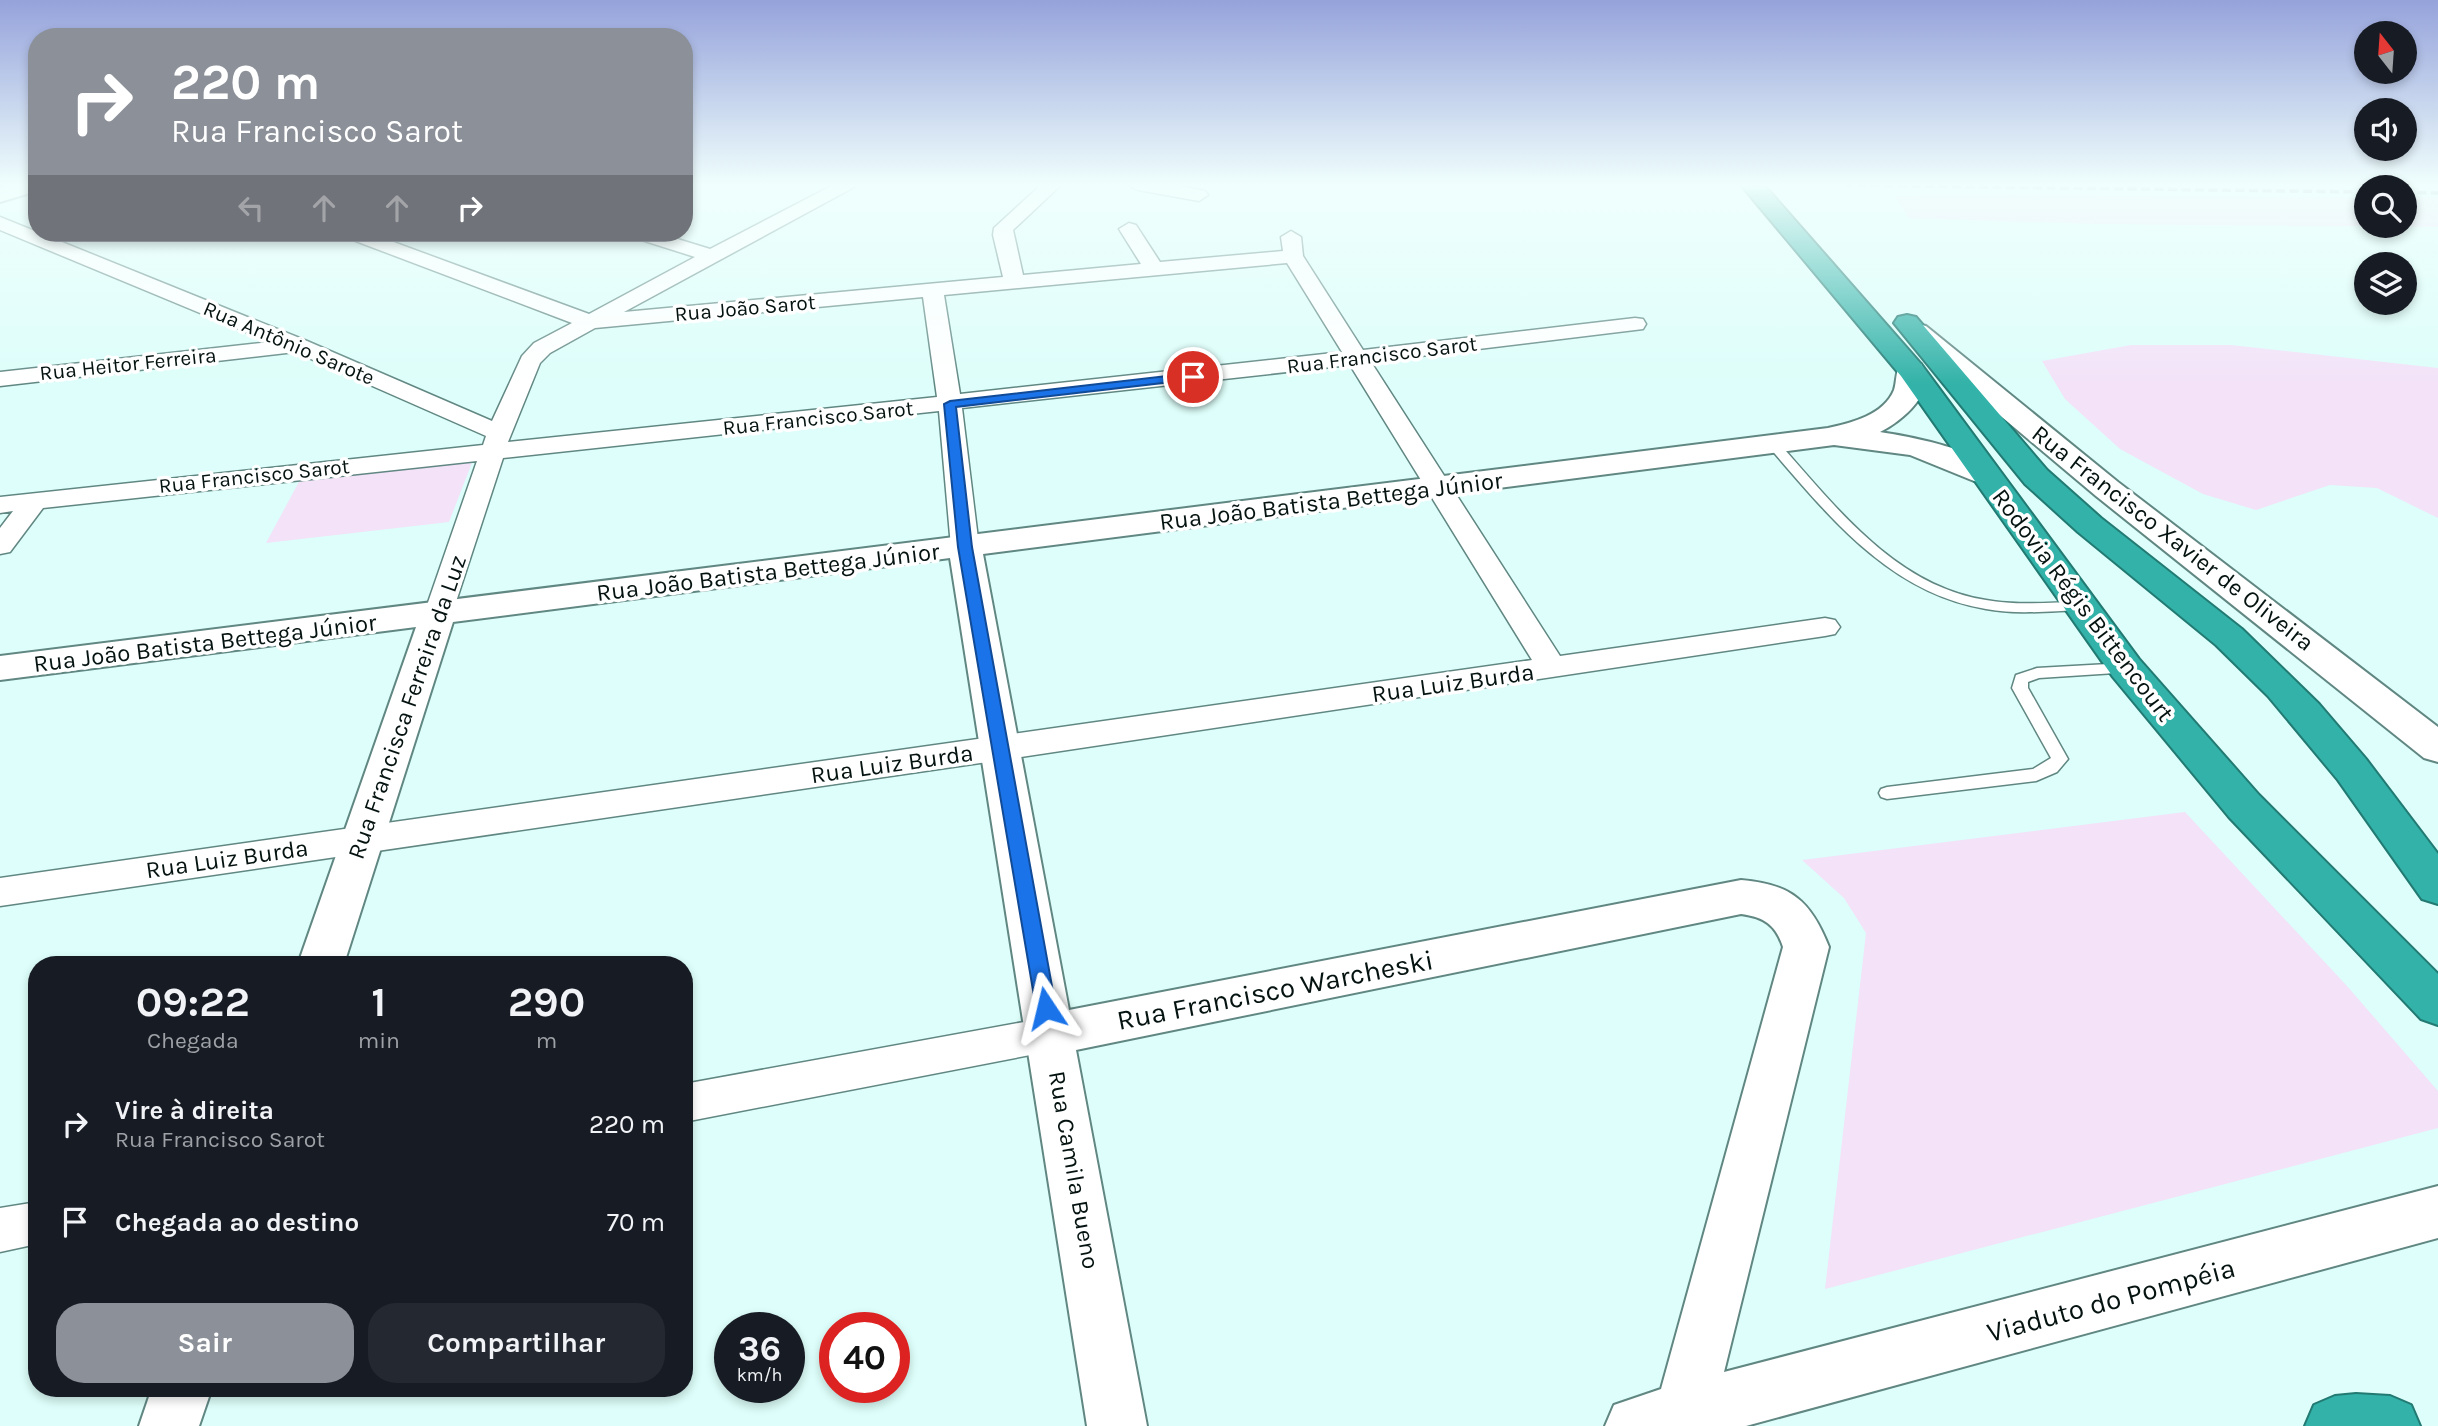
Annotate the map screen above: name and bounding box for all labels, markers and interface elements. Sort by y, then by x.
north arrow [2354,21,2417,84]
map controls [2354,21,2417,315]
text: 220 m [171,54,320,111]
icon: right [56,56,147,147]
button: sound [2354,98,2417,161]
text: Rua Francisco Sarot [171,113,463,150]
button: search [2354,175,2417,238]
icon: left [232,189,270,227]
icon: ahead [305,189,343,227]
icon: ahead [378,189,416,227]
icon: right [451,189,489,227]
button: layers [2354,252,2417,315]
street label: Rua João Sarot [674,290,817,326]
street label: Rua Antônio Sarote [200,296,378,390]
street label: Rua Francisco Sarot [1285,331,1479,379]
street label: Rua Heitor Ferreira [38,343,218,385]
pin [1163,347,1223,407]
icon: arrive [1174,358,1212,396]
street label: Rua Francisco Sarot [721,396,915,440]
street label: Rua Francisco Xavier de Oliveira [2026,419,2320,657]
street label: Rua Francisco Sarot [157,454,351,498]
street label: Rua João Batista Bettega Júnior [1158,466,1505,536]
street label: Rodovia Régis Bittencourt [1986,483,2180,727]
street label: Rua João Batista Bettega Júnior [595,537,942,607]
street label: Rua Francisca Ferreira da Luz [342,551,472,863]
street label: Rua João Batista Bettega Júnior [32,608,379,678]
street label: Rua Luiz Burda [1370,658,1536,708]
street label: Rua Luiz Burda [809,739,975,789]
street label: Rua Luiz Burda [144,834,310,884]
street label: Rua Francisco Warcheski [1114,943,1436,1037]
position arrow [1009,971,1083,1045]
text: 09:22 [136,977,250,1027]
text: 1 [371,977,386,1027]
text: 290 [508,977,585,1027]
text: Chegada [147,1027,239,1054]
text: min [358,1027,400,1054]
text: m [536,1027,557,1054]
street label: Rua Camila Bueno [1043,1069,1105,1271]
text: Vire à direita [115,1095,274,1126]
icon: right [56,1105,94,1143]
text: 220 m [589,1109,665,1140]
text: Rua Francisco Sarot [115,1126,325,1153]
icon: arrive [56,1203,94,1241]
text: Chegada ao destino [115,1207,359,1238]
text: 70 m [607,1207,665,1238]
street label: Viaduto do Pompéia [1983,1251,2239,1349]
button: Sair [56,1303,354,1383]
button: Compartilhar [368,1303,665,1383]
speed limit sign: 40 [819,1312,910,1403]
text: 36 [738,1328,781,1369]
text: km/h [737,1364,782,1386]

